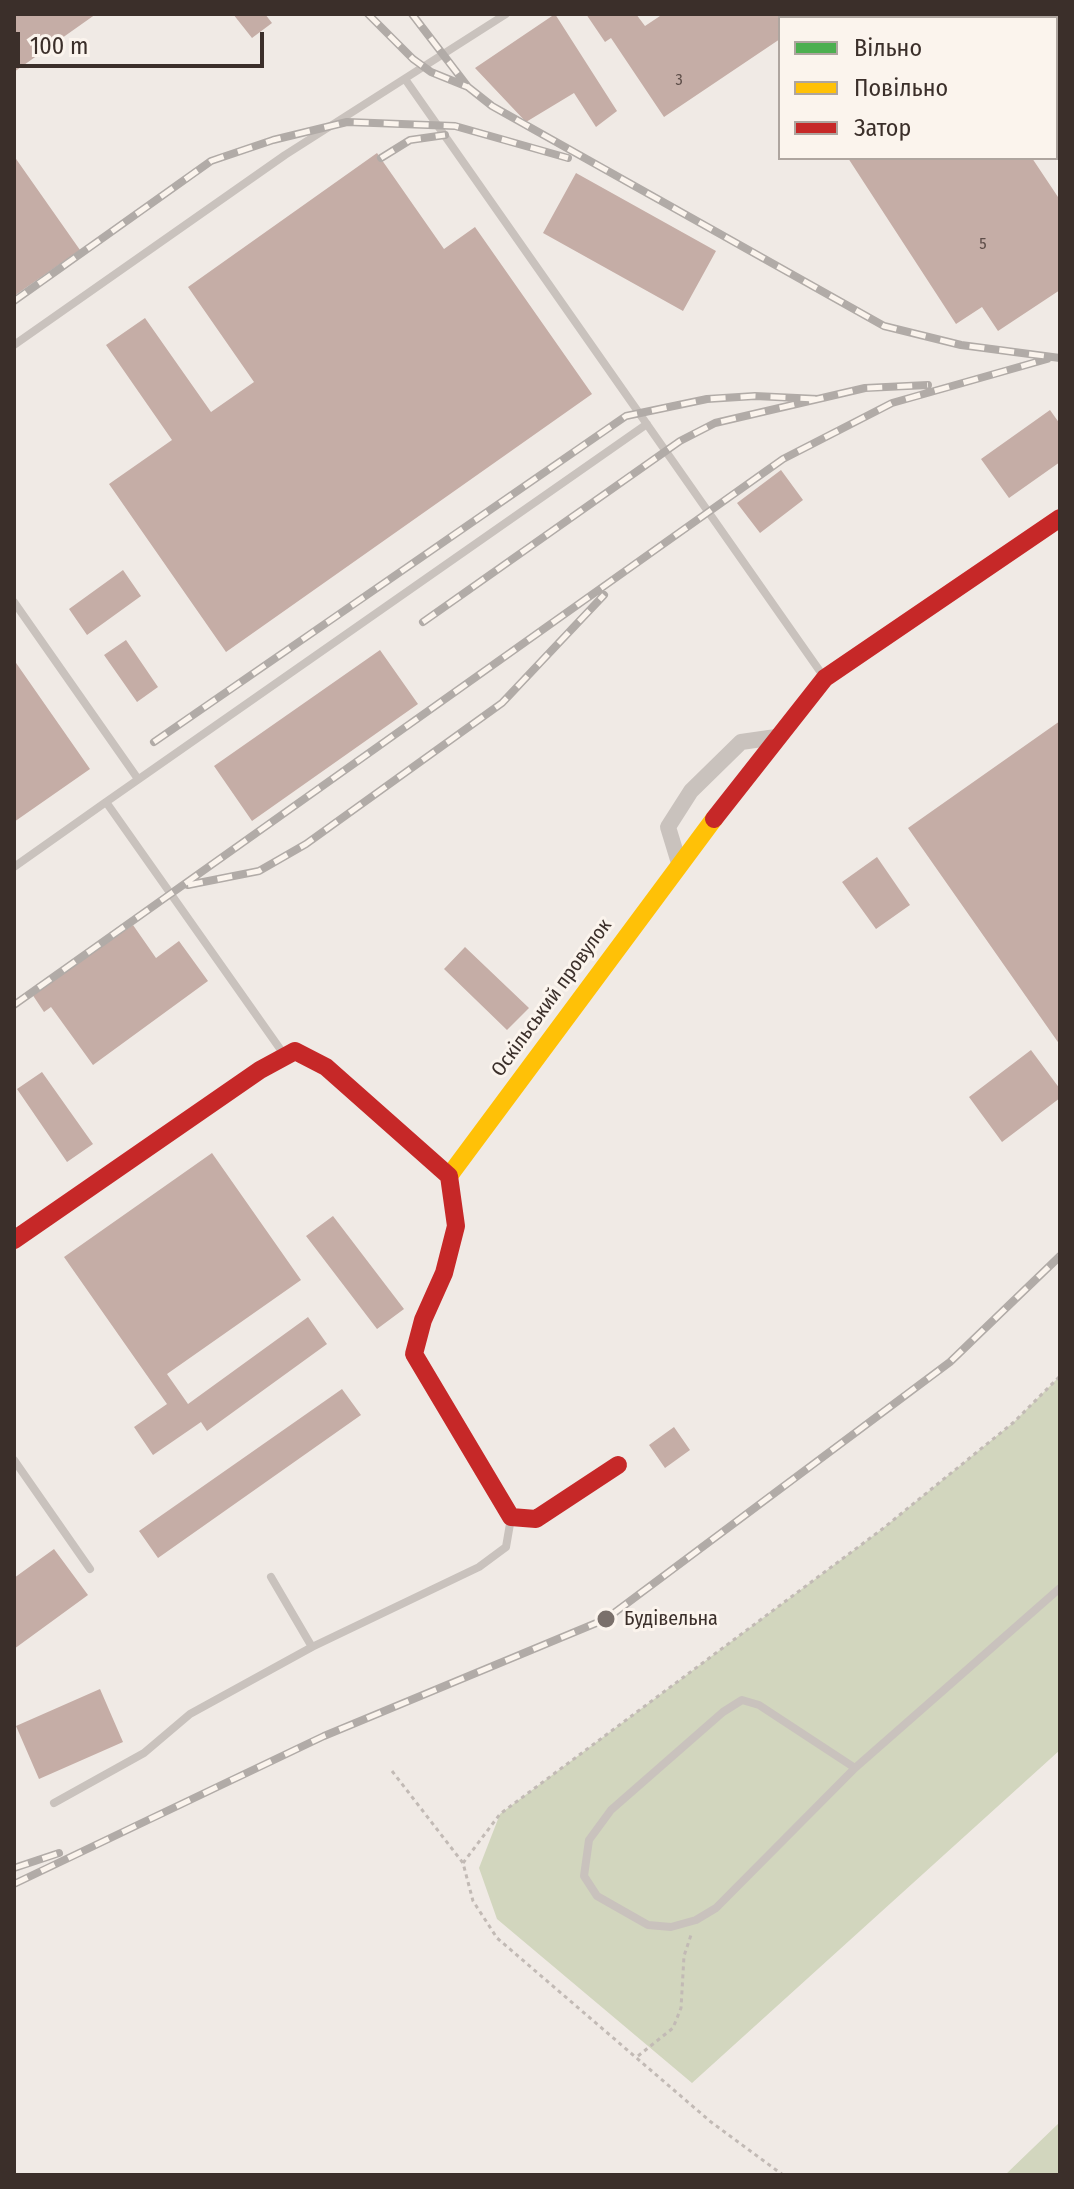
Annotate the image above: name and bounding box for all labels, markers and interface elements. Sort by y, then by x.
scale bar [20,16,268,66]
legend [778,16,1058,160]
text: 100 m [30,32,88,60]
text: Вільно [854,34,922,62]
house number: 3 [675,71,683,91]
text: Повільно [854,74,948,102]
text: Затор [854,114,911,142]
house number: 5 [979,235,987,255]
street label: Оскільський провулок [487,915,617,1081]
place label: Будівельна [624,1607,718,1631]
marker: Будівельна [595,1608,617,1630]

